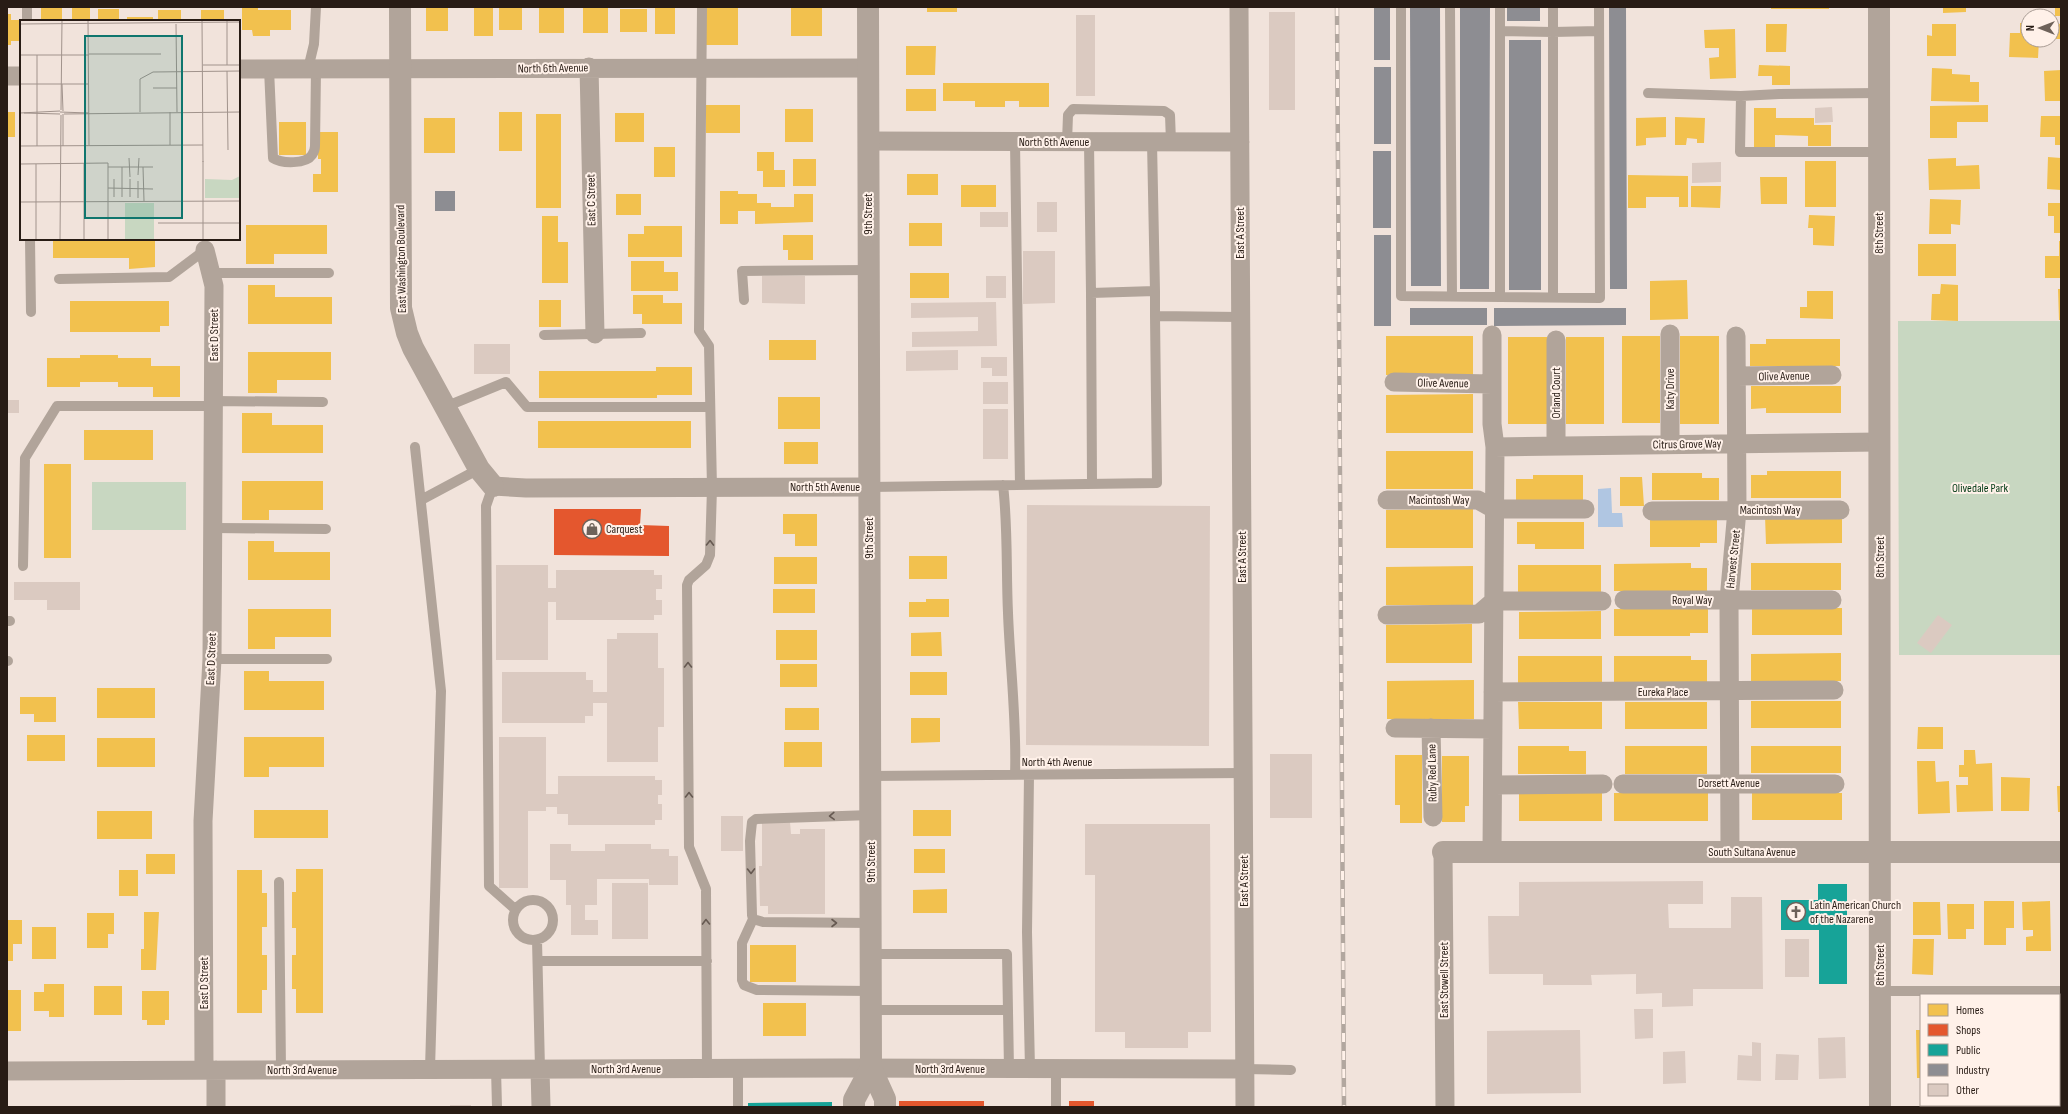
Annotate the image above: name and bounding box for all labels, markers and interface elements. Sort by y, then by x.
north arrow [2020,8,2060,48]
inset map [20,20,240,240]
text: N [2024,25,2037,31]
street label: North 6th Avenue [518,60,589,77]
street label: North 6th Avenue [1019,135,1090,150]
street label: East C Street [584,173,599,226]
street label: 9th Street [861,193,876,235]
street label: East Washington Boulevard [393,205,410,313]
street label: East A Street [1233,207,1248,259]
street label: 8th Street [1872,212,1887,254]
street label: East D Street [207,308,222,361]
street label: Orland Court [1549,367,1564,419]
street label: Katy Drive [1663,368,1678,410]
street label: Olive Avenue [1758,369,1810,384]
street label: Olive Avenue [1417,376,1469,391]
street label: Citrus Grove Way [1653,436,1722,453]
street label: North 5th Avenue [790,480,860,495]
park label: Olivedale Park [1952,481,2008,496]
street label: Macintosh Way [1409,493,1470,508]
street label: Macintosh Way [1740,503,1801,518]
street label: 9th Street [862,517,877,559]
shop icon: Carquest [581,518,603,540]
place label: Carquest [606,522,643,537]
street label: Harvest Street [1723,529,1744,589]
street label: East A Street [1235,531,1250,583]
street label: 8th Street [1873,536,1888,578]
one-way arrow [706,540,714,546]
street label: Royal Way [1672,593,1712,608]
street label: East D Street [203,632,220,685]
one-way arrow [684,662,692,668]
street label: Eureka Place [1638,685,1688,700]
street label: Ruby Red Lane [1424,744,1441,802]
street label: North 4th Avenue [1022,755,1092,770]
street label: Dorsett Avenue [1698,776,1760,791]
one-way arrow [685,792,693,798]
one-way arrow [829,812,835,821]
street label: 9th Street [864,841,879,883]
street label: South Sultana Avenue [1708,845,1796,860]
street label: East A Street [1237,855,1252,907]
one-way arrow [747,868,755,874]
place label: Latin American Church of the Nazarene [1810,898,1901,927]
church icon: Latin American Church of the Nazarene [1785,901,1807,923]
one-way arrow [831,918,837,927]
one-way arrow [702,919,710,925]
street label: East Stowell Street [1437,942,1452,1018]
street label: 8th Street [1873,944,1888,986]
street label: East D Street [197,956,212,1009]
legend [1920,994,2060,1106]
text: Homes [1956,1003,1984,1018]
text: Shops [1956,1023,1981,1038]
text: Public [1956,1043,1981,1058]
street label: North 3rd Avenue [591,1062,661,1077]
street label: North 3rd Avenue [915,1062,985,1077]
street label: North 3rd Avenue [267,1063,337,1078]
text: Industry [1956,1063,1990,1078]
text: Other [1956,1083,1980,1098]

